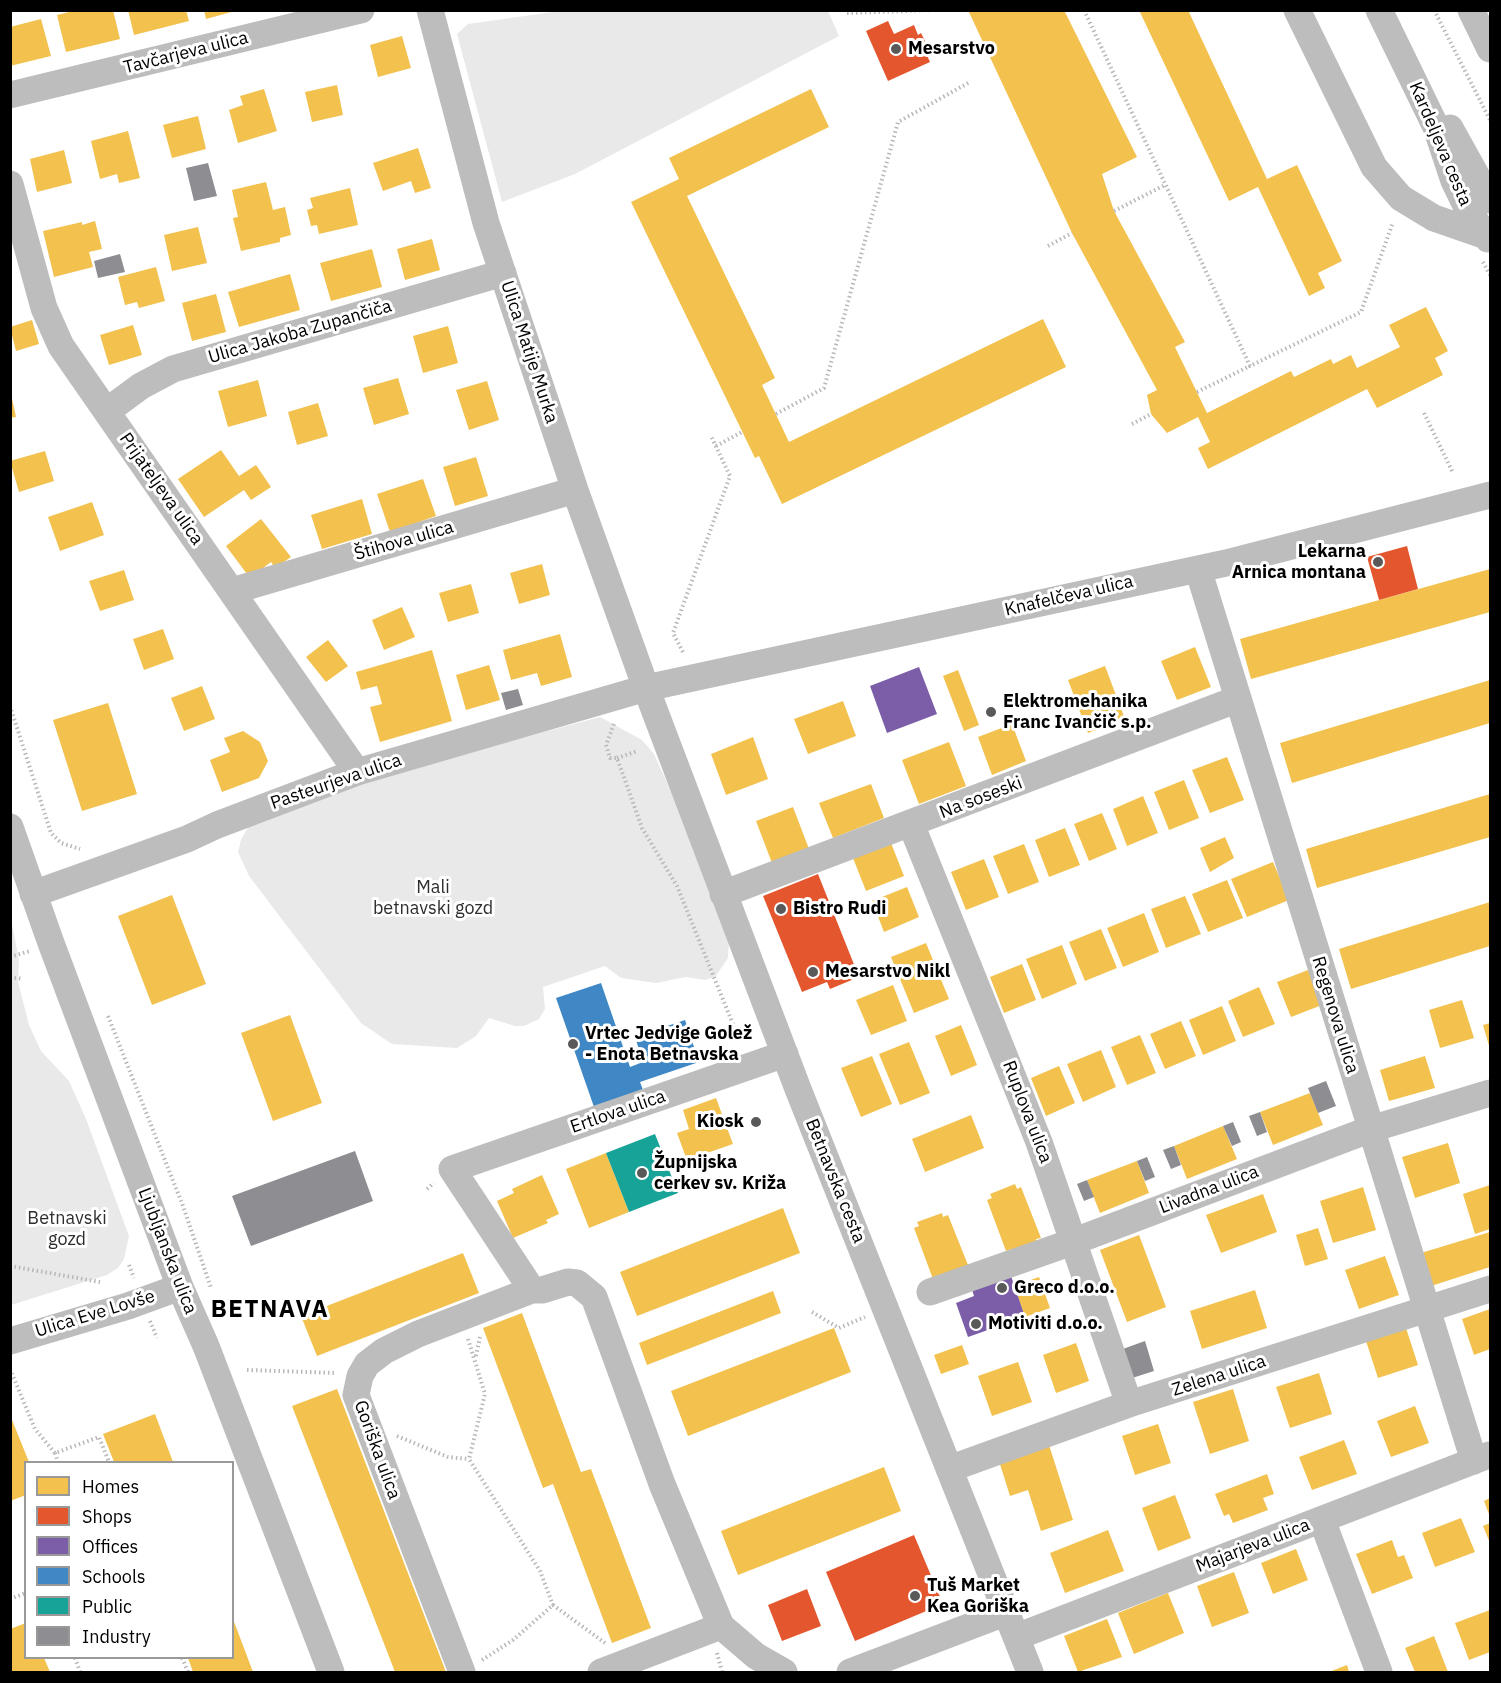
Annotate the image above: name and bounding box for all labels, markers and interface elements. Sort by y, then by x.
street label: Tavčarjeva ulica [121,27,251,79]
place label: Mesarstvo [908,38,995,60]
marker: Mesarstvo [889,42,903,56]
street label: Kardeljeva cesta [1404,79,1476,209]
street label: Ulica Matije Murka [496,278,562,426]
street label: Ulica Jakoba Zupančiča [206,295,394,369]
street label: Prijateljeva ulica [114,429,208,549]
street label: Štihova ulica [352,517,456,565]
place label: Lekarna Arnica montana [1232,541,1366,584]
marker: Lekarna Arnica montana [1371,555,1385,569]
street label: Knafelčeva ulica [1003,571,1135,621]
place label: Elektromehanika Franc Ivančič s.p. [1003,691,1151,734]
marker: Elektromehanika Franc Ivančič s.p. [984,705,998,719]
street label: Pasteurjeva ulica [268,749,404,815]
street label: Na soseski [937,772,1025,824]
park label: Mali betnavski gozd [373,877,493,920]
place label: Bistro Rudi [793,898,887,920]
marker: Bistro Rudi [774,902,788,916]
street label: Regenova ulica [1307,954,1363,1076]
place label: Mesarstvo Nikl [825,961,950,983]
marker: Mesarstvo Nikl [806,965,820,979]
place label: Vrtec Jedvige Golež - Enota Betnavska [585,1023,752,1066]
marker: Vrtec Jedvige Golež - Enota Betnavska [566,1037,580,1051]
street label: Ruplova ulica [998,1058,1056,1166]
street label: Ertlova ulica [568,1086,668,1138]
place label: Kiosk [697,1111,744,1133]
marker: Kiosk [749,1115,763,1129]
street label: Betnavska cesta [800,1116,870,1246]
place label: Župnijska cerkev sv. Križa [654,1152,786,1194]
street label: Livadna ulica [1156,1161,1262,1219]
marker: Župnijska cerkev sv. Križa [635,1166,649,1180]
street label: Ljubljanska ulica [133,1185,201,1317]
park label: Betnavski gozd [27,1208,107,1250]
place label: Greco d.o.o. [1014,1277,1115,1299]
marker: Greco d.o.o. [995,1281,1009,1295]
street label: Ulica Eve Lovše [32,1286,158,1342]
district label: BETNAVA [211,1296,329,1324]
place label: Motiviti d.o.o. [988,1313,1103,1335]
marker: Motiviti d.o.o. [969,1317,983,1331]
street label: Zelena ulica [1169,1351,1269,1401]
street label: Goriška ulica [349,1397,405,1503]
legend [24,1461,234,1659]
text: Homes [82,1475,139,1498]
text: Shops [82,1505,132,1528]
street label: Majarjeva ulica [1193,1514,1313,1578]
text: Offices [82,1535,138,1558]
text: Schools [82,1565,146,1588]
place label: Tuš Market Kea Goriška [927,1575,1029,1618]
marker: Tuš Market Kea Goriška [908,1589,922,1603]
text: Public [82,1595,132,1618]
text: Industry [82,1625,151,1648]

